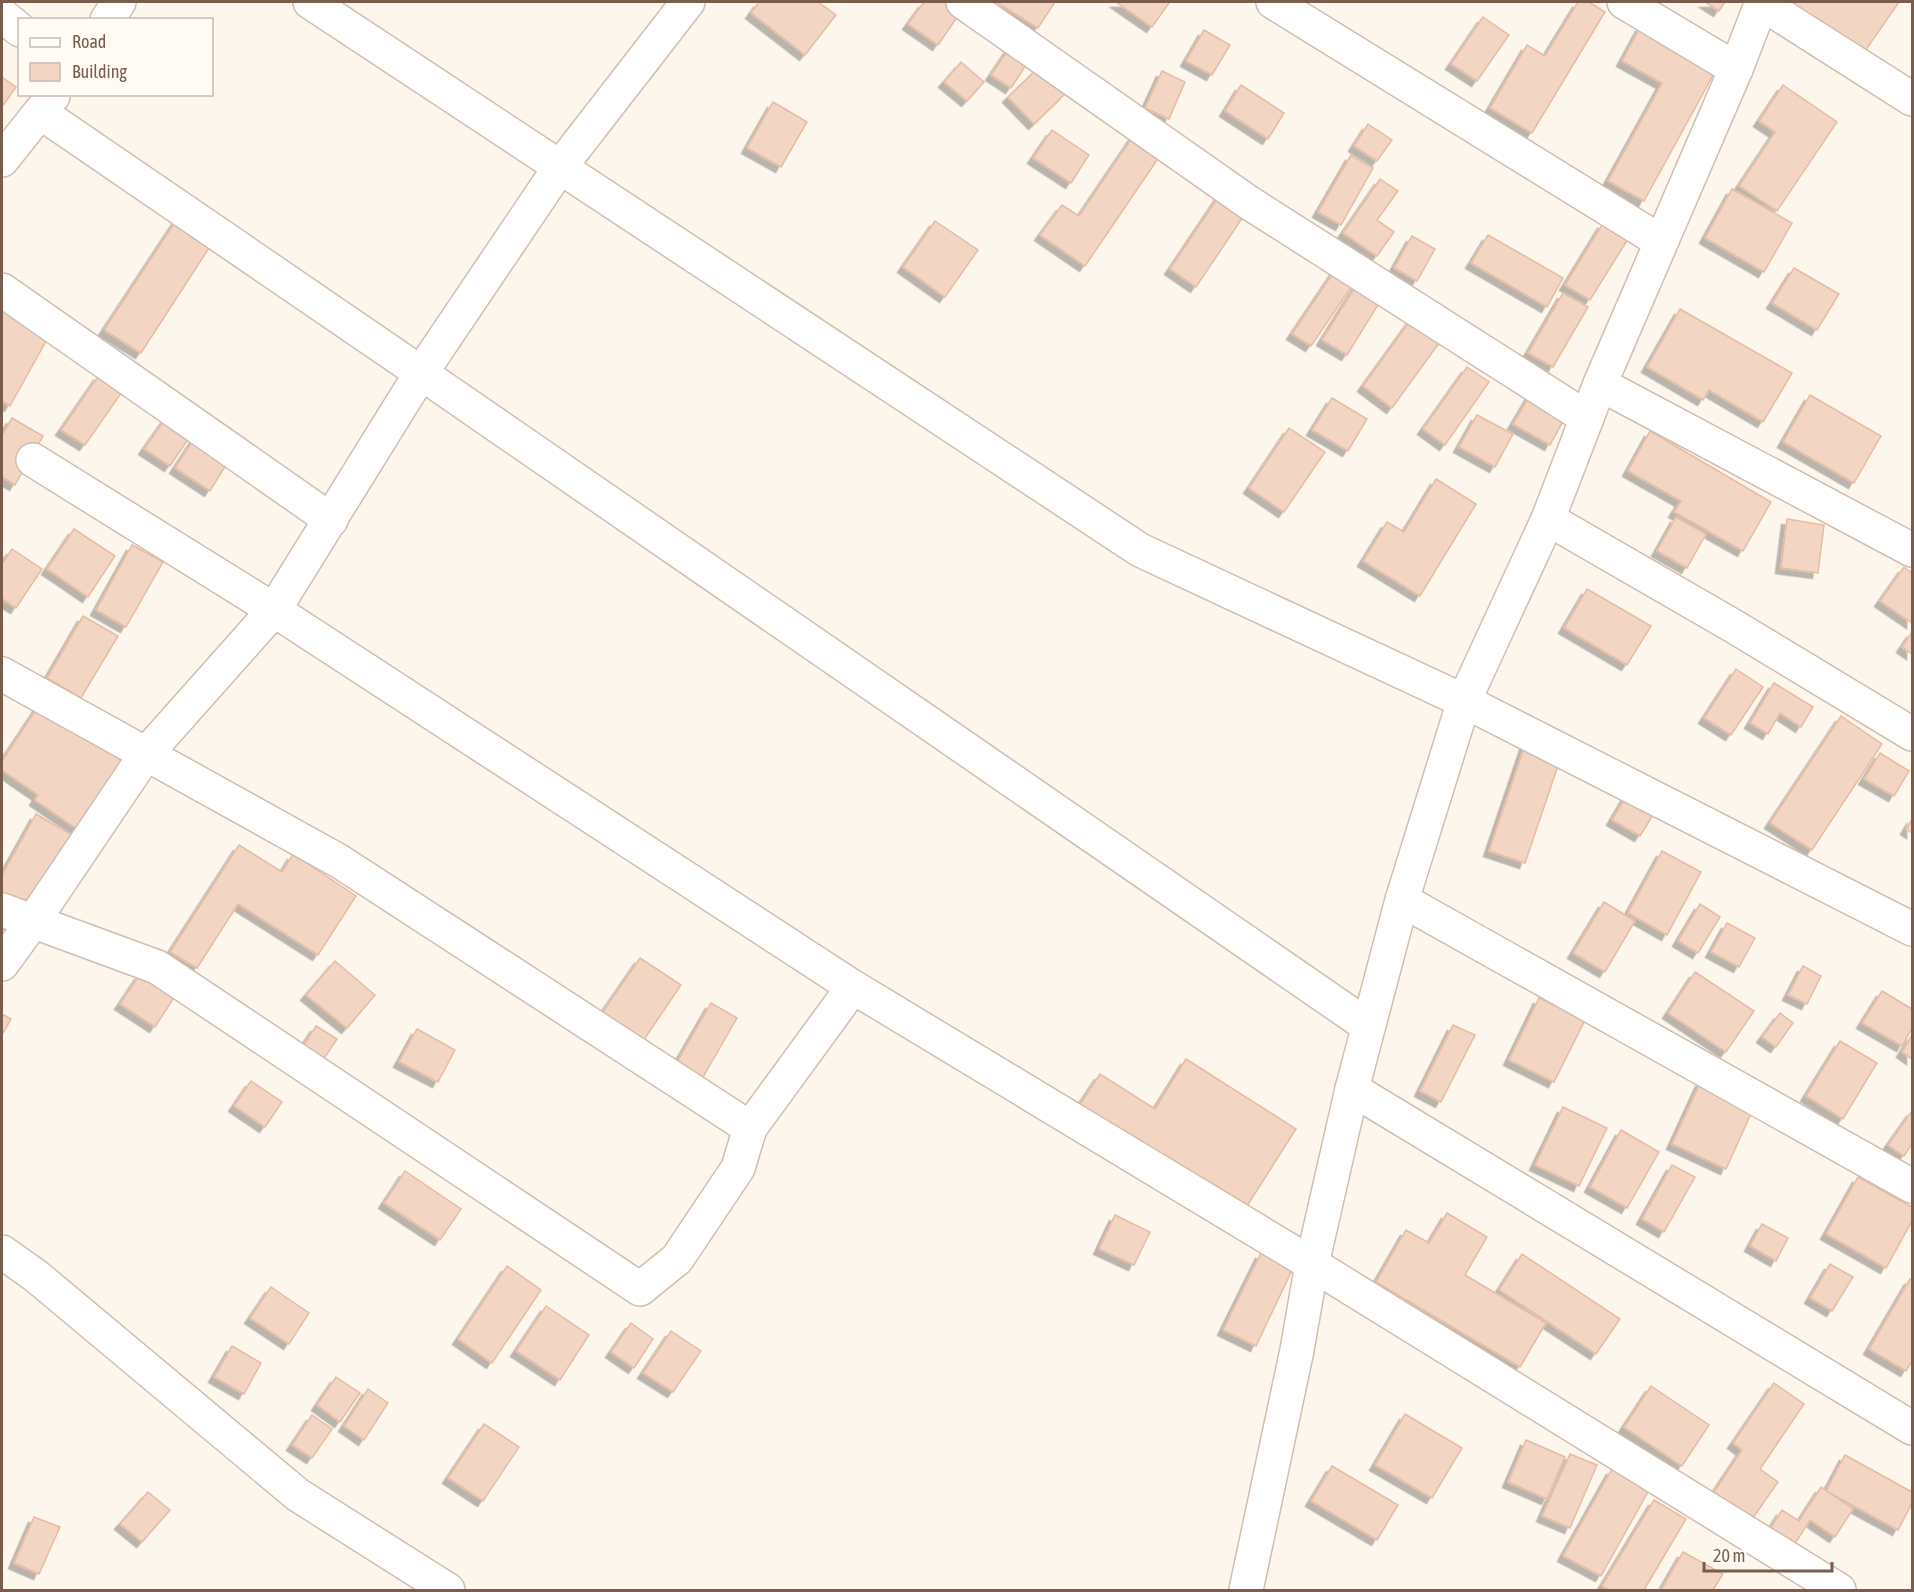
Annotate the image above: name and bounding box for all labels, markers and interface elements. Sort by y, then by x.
legend [18,18,213,96]
text: Road [72,31,106,52]
text: Building [72,61,127,82]
scale bar [1704,1535,1832,1573]
text: 20 m [1713,1545,1745,1566]

